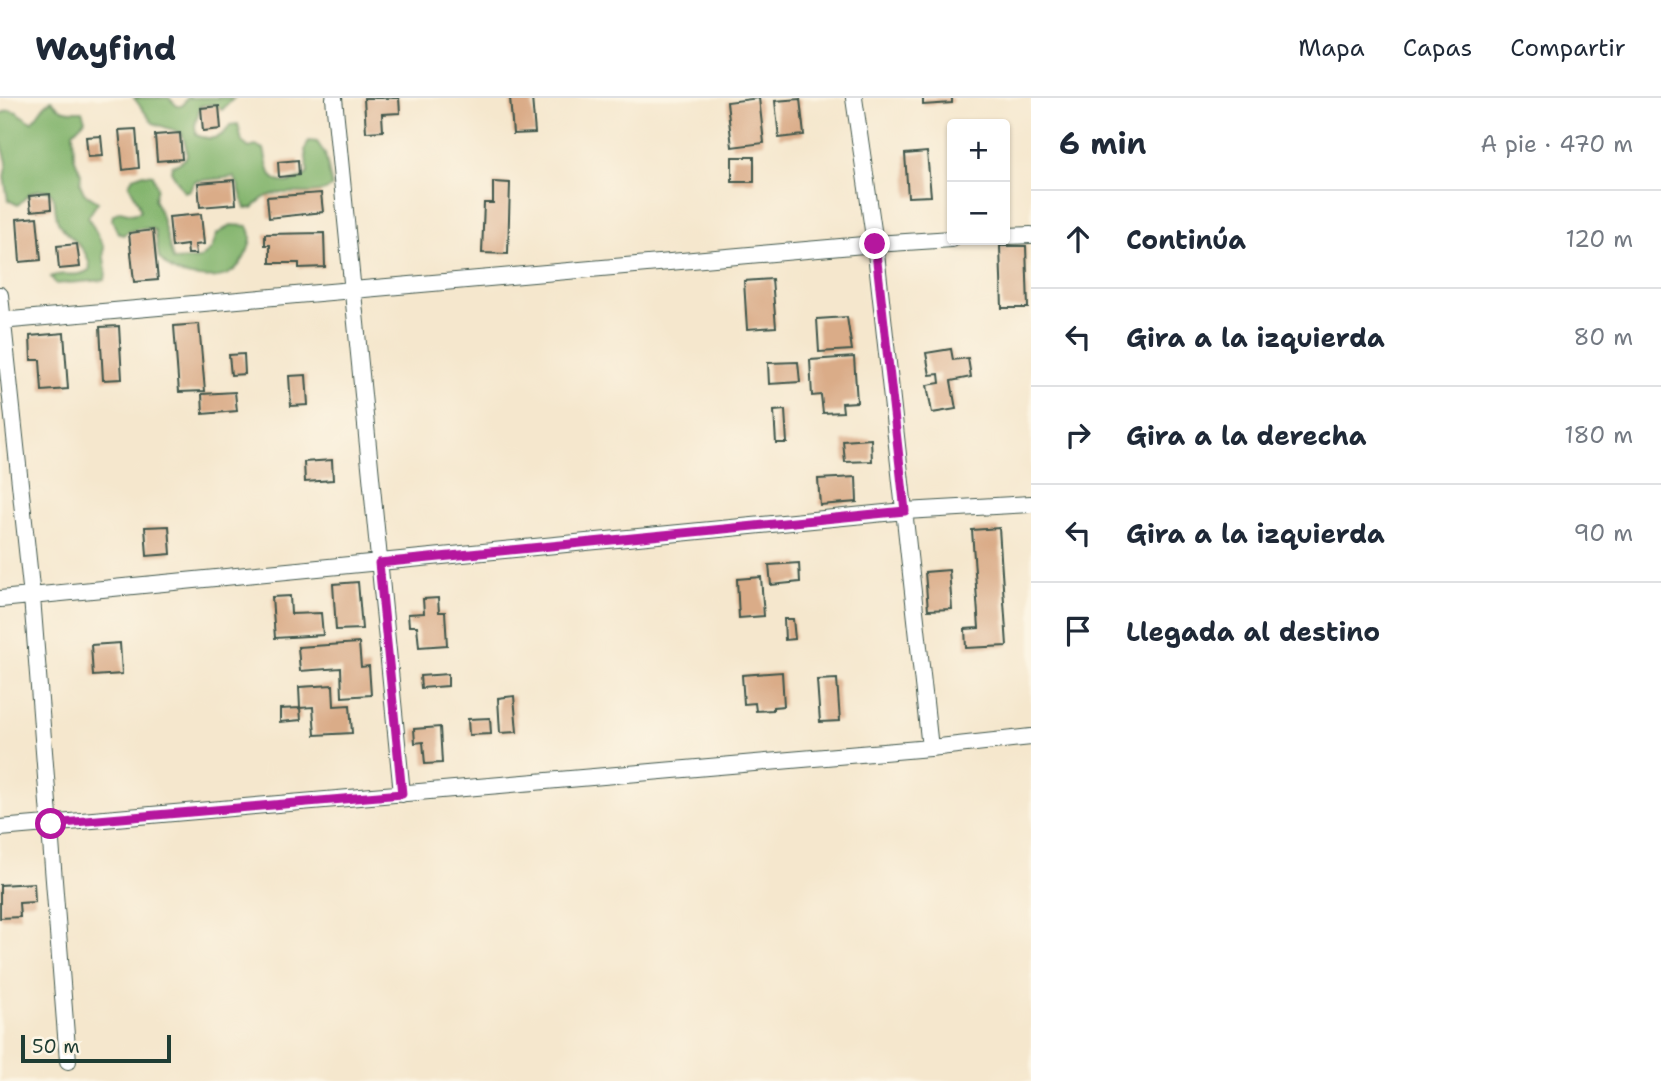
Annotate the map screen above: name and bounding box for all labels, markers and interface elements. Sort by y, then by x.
text: Wayfind [35,26,176,71]
text: Mapa [1298,32,1365,64]
text: Capas [1403,32,1472,64]
text: Compartir [1510,32,1626,64]
map controls [947,119,1010,245]
button: + [947,119,1010,182]
text: 6 min [1059,123,1146,164]
text: A pie · 470 m [1481,129,1633,159]
button: − [947,182,1010,245]
icon: ahead [1059,220,1097,258]
text: Continúa [1126,222,1246,257]
text: 120 m [1565,224,1633,254]
route end [859,228,890,259]
icon: left [1059,318,1097,356]
text: Gira a la izquierda [1126,320,1385,355]
text: 80 m [1574,322,1633,352]
icon: right [1059,416,1097,454]
text: Gira a la derecha [1126,418,1367,453]
text: 180 m [1564,420,1633,450]
icon: left [1059,514,1097,552]
text: Gira a la izquierda [1126,516,1385,551]
text: 90 m [1573,518,1633,548]
icon: arrive [1059,612,1097,650]
text: Llegada al destino [1126,614,1380,649]
route start [35,808,66,839]
scale bar [21,1032,172,1064]
text: 50 m [32,1034,80,1059]

